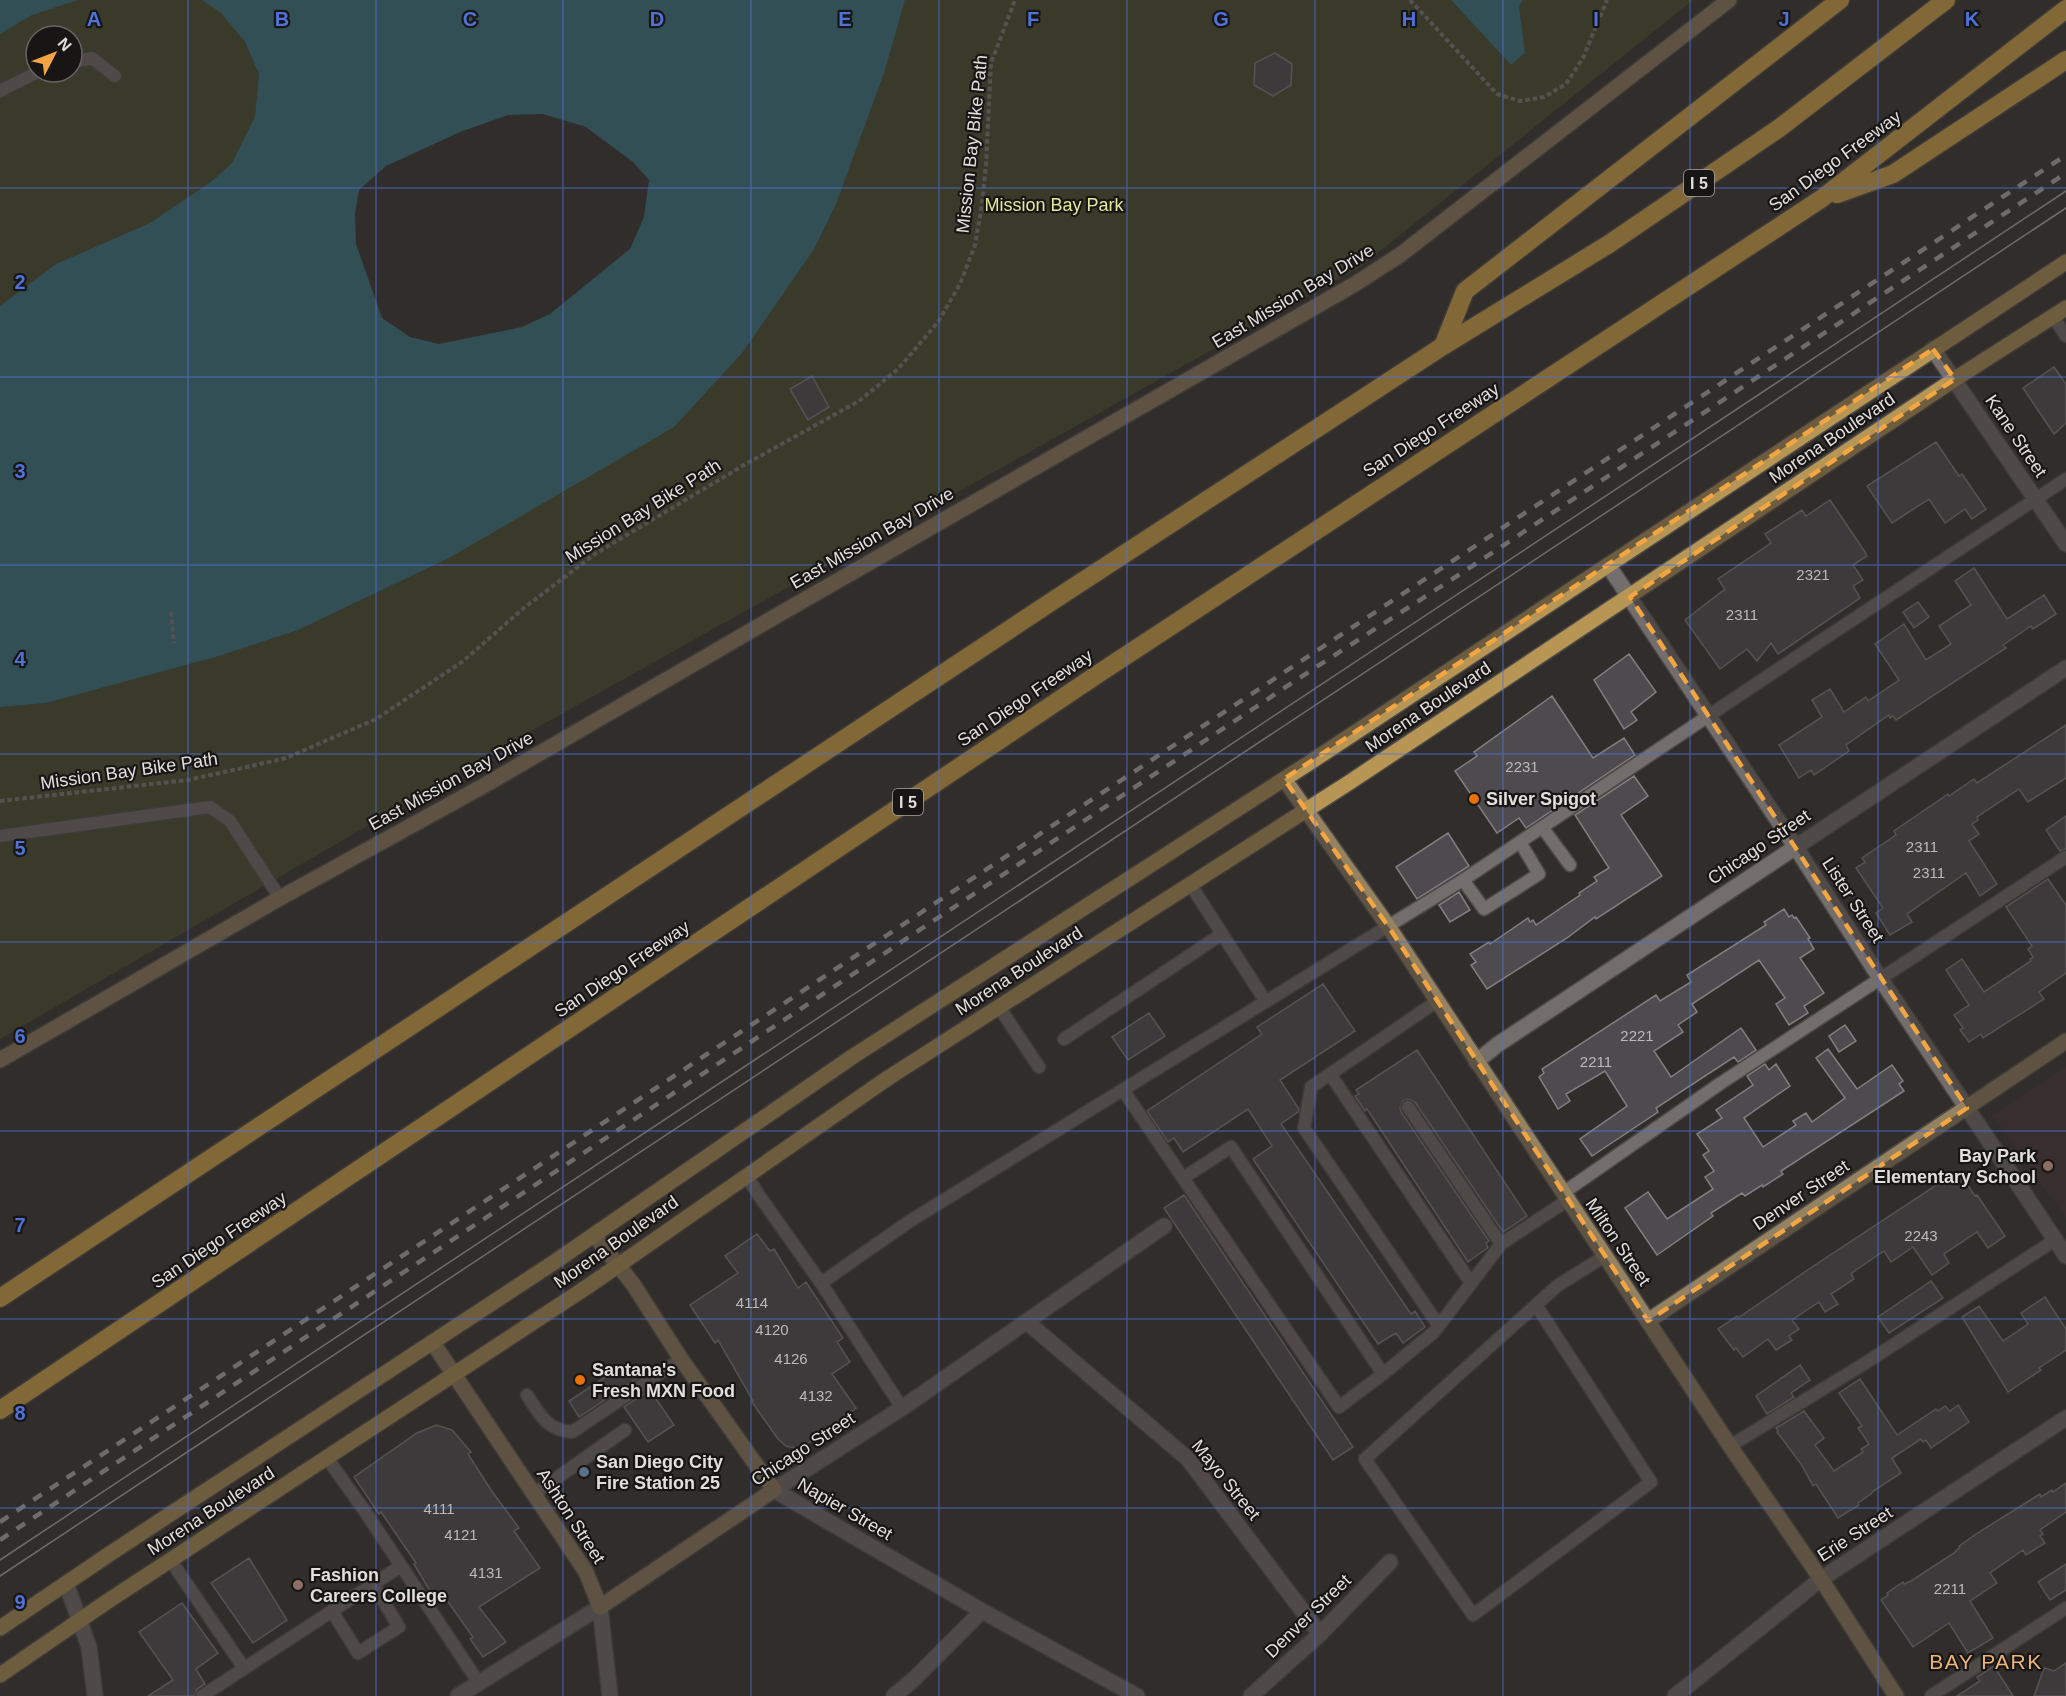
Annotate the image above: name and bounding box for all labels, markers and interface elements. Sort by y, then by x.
text: A [87,8,101,30]
text: B [275,8,289,30]
text: C [463,8,477,30]
text: D [650,8,664,30]
text: E [838,8,852,30]
text: F [1027,8,1039,30]
text: G [1213,8,1229,30]
text: H [1402,8,1416,30]
text: I [1593,8,1599,30]
text: J [1778,8,1790,30]
text: K [1965,8,1980,30]
north arrow [24,24,84,84]
text: N [55,34,75,54]
street label: Mission Bay Bike Path [953,54,991,234]
street label: San Diego Freeway [1765,106,1905,216]
road number: I 5 [1684,170,1714,196]
park label: Mission Bay Park [984,195,1125,215]
street label: East Mission Bay Drive [1209,240,1377,352]
text: 2 [14,271,26,293]
street label: San Diego Freeway [1359,379,1503,481]
street label: Morena Boulevard [1765,389,1899,487]
street label: Kane Street [1981,391,2051,481]
street label: Mission Bay Bike Path [562,455,724,567]
text: 3 [14,460,26,482]
street label: East Mission Bay Drive [787,483,957,593]
house number: 2321 [1796,566,1830,583]
house number: 2311 [1726,606,1758,623]
street label: San Diego Freeway [954,646,1096,750]
text: 4 [14,648,26,670]
street label: Morena Boulevard [1361,658,1495,756]
street label: East Mission Bay Drive [365,727,537,835]
street label: Mission Bay Bike Path [39,749,219,793]
house number: 2231 [1505,758,1539,775]
road number: I 5 [893,789,923,815]
place label: Silver Spigot [1486,789,1596,809]
marker: Silver Spigot [1467,792,1481,806]
street label: Chicago Street [1704,805,1814,889]
text: 5 [14,837,26,859]
house number: 2311 [1906,838,1938,855]
street label: Lister Street [1818,854,1888,946]
house number: 2311 [1913,864,1945,881]
street label: San Diego Freeway [551,917,693,1021]
street label: Morena Boulevard [952,923,1086,1019]
text: 6 [14,1025,26,1047]
house number: 2221 [1620,1027,1654,1044]
house number: 2211 [1580,1053,1612,1070]
place label: Bay Park Elementary School [1874,1146,2037,1187]
street label: Denver Street [1749,1156,1853,1234]
marker: Bay Park Elementary School [2041,1159,2055,1173]
street label: San Diego Freeway [148,1188,290,1292]
street label: Morena Boulevard [550,1192,682,1292]
street label: Milton Street [1581,1195,1655,1289]
text: 7 [14,1214,26,1236]
house number: 2243 [1904,1227,1938,1244]
house number: 4114 [736,1294,768,1311]
house number: 4120 [755,1321,789,1338]
house number: 4126 [774,1350,808,1367]
place label: Santana's Fresh MXN Food [592,1360,735,1401]
marker: Santana's Fresh MXN Food [573,1373,587,1387]
house number: 4132 [799,1387,833,1404]
text: 8 [14,1402,26,1424]
street label: Chicago Street [748,1408,858,1490]
street label: Mayo Street [1188,1436,1264,1524]
place label: San Diego City Fire Station 25 [596,1452,723,1493]
street label: Morena Boulevard [144,1463,278,1559]
street label: Ashton Street [533,1465,609,1567]
marker: San Diego City Fire Station 25 [577,1465,591,1479]
street label: Napier Street [794,1474,896,1544]
house number: 4111 [423,1500,455,1517]
street label: Erie Street [1814,1502,1896,1566]
house number: 4121 [444,1526,478,1543]
house number: 4131 [469,1564,503,1581]
place label: Fashion Careers College [310,1565,447,1606]
street label: Denver Street [1261,1570,1355,1662]
marker: Fashion Careers College [291,1578,305,1592]
house number: 2211 [1934,1580,1966,1597]
text: 9 [14,1591,26,1613]
district label: BAY PARK [1929,1650,2043,1673]

